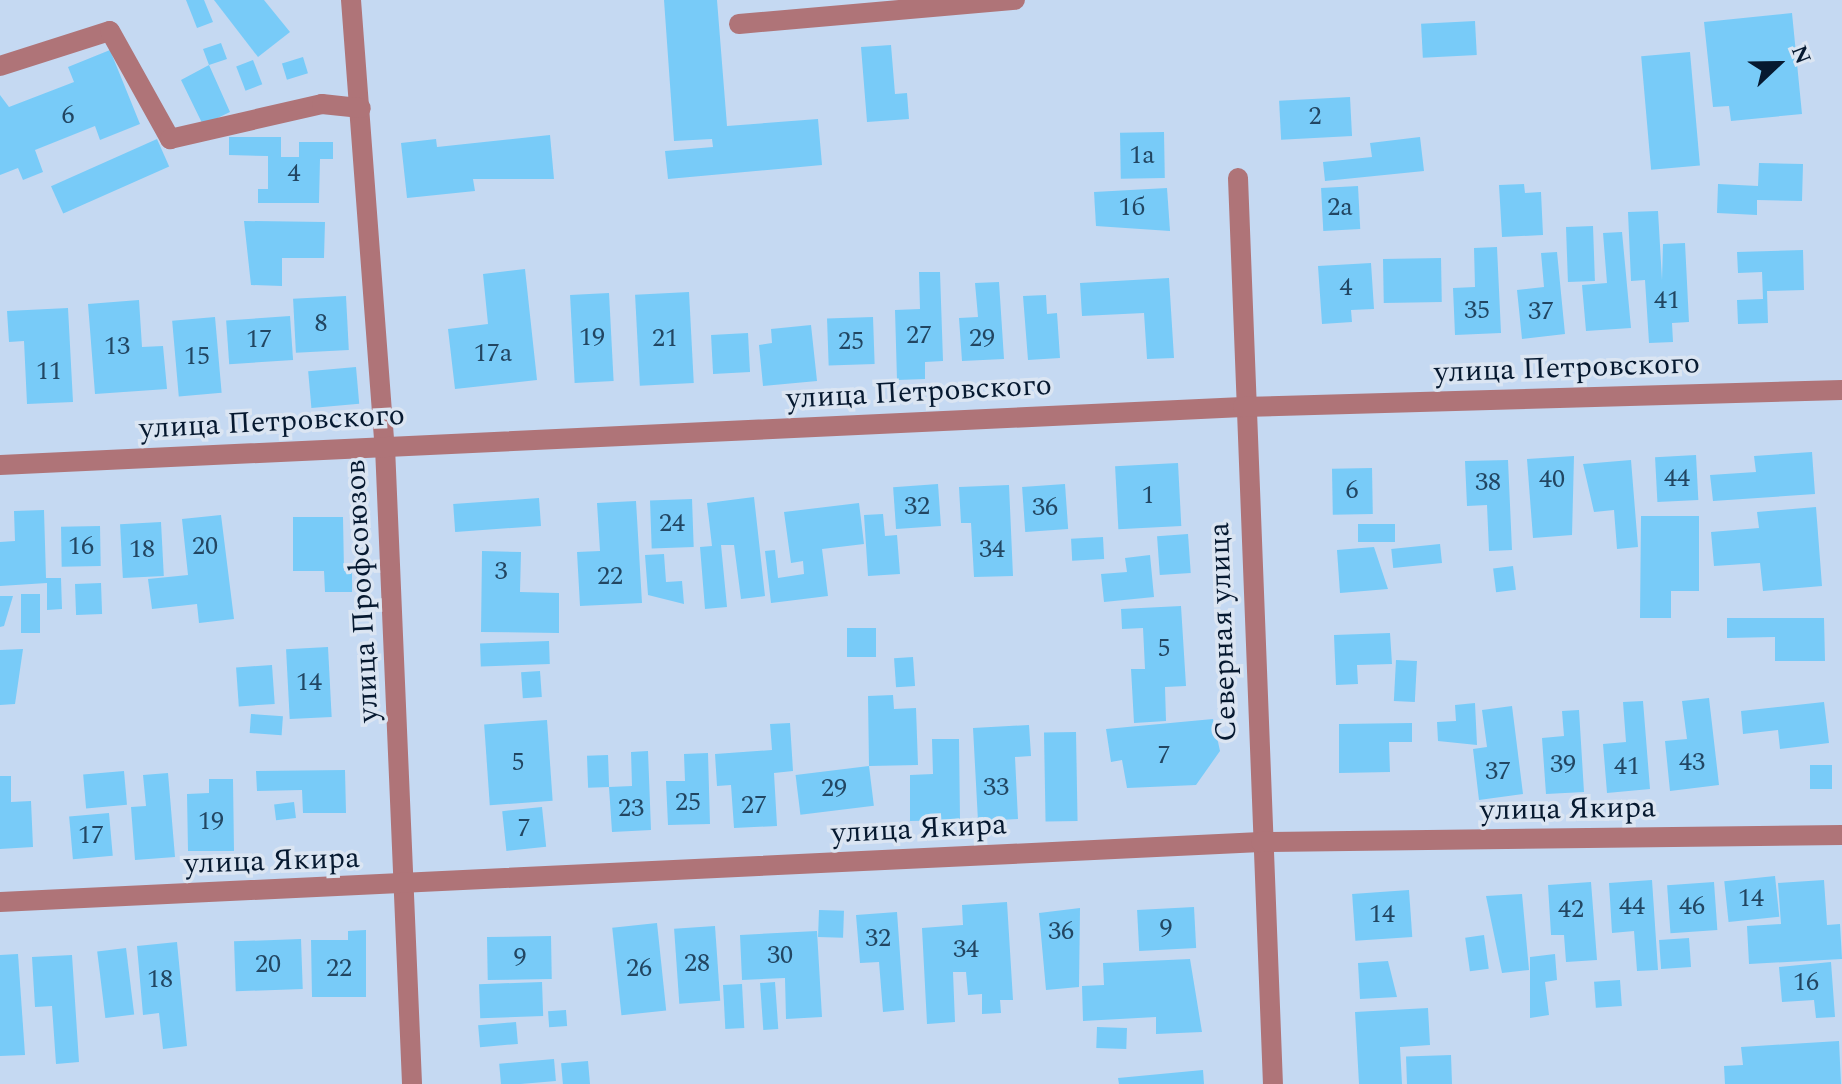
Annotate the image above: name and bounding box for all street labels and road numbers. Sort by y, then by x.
street label: улица Петровского [1433,345,1701,391]
street label: улица Петровского [785,367,1053,417]
street label: улица Петровского [138,397,406,447]
street label: улица Профсоюзов [337,459,387,723]
street label: Северная улица [1201,522,1245,742]
street label: улица Якира [1480,789,1656,829]
street label: улица Якира [830,806,1008,852]
street label: улица Якира [183,840,361,882]

